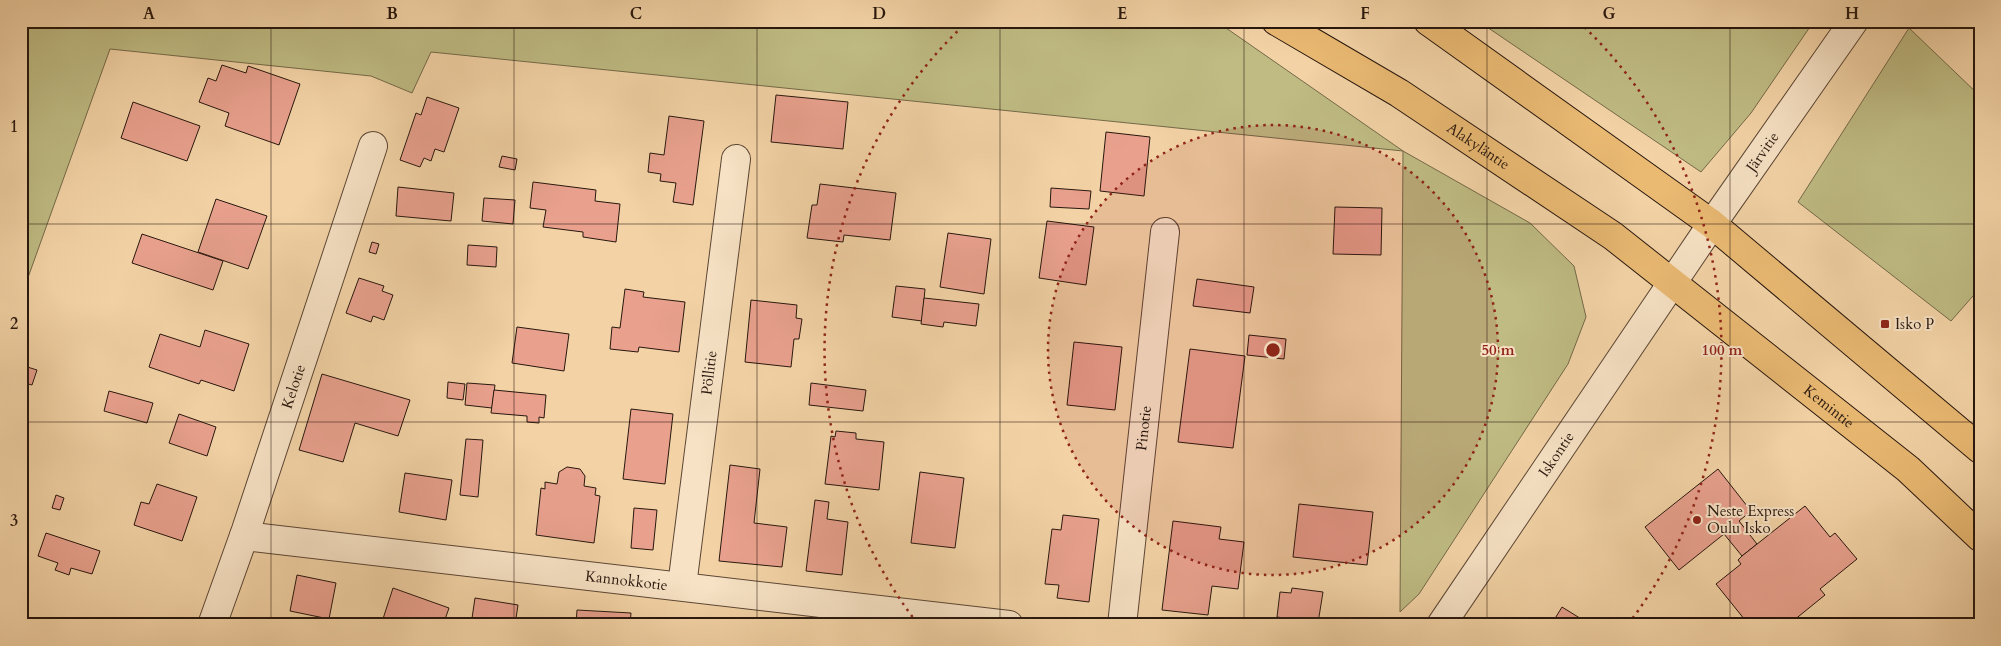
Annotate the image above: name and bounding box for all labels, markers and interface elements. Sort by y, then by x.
text: A [143,3,155,25]
text: B [386,3,398,25]
text: C [630,3,642,25]
text: D [872,3,886,25]
text: E [1117,3,1127,25]
text: F [1360,3,1370,25]
text: G [1602,3,1616,25]
text: H [1845,3,1859,25]
text: 1 [10,116,18,138]
street label: Alakyläntie [1443,118,1514,174]
street label: Järvitie [1740,128,1784,178]
text: 2 [10,313,18,335]
place label: Isko P [1895,314,1934,334]
marker: Isko P [1879,318,1891,330]
text: 50 m [1481,340,1515,360]
text: 100 m [1702,340,1743,360]
centre of rings [1264,341,1282,359]
street label: Pöllitie [696,349,722,396]
street label: Kelotie [277,362,310,411]
street label: Kemintie [1799,380,1858,433]
street label: Pinotie [1131,404,1156,452]
street label: Iskontie [1534,428,1579,481]
place label: Neste Express Oulu Isko [1707,501,1794,538]
text: 3 [10,510,18,532]
marker: Neste Express Oulu Isko [1691,514,1703,526]
street label: Kannokkotie [584,566,669,595]

